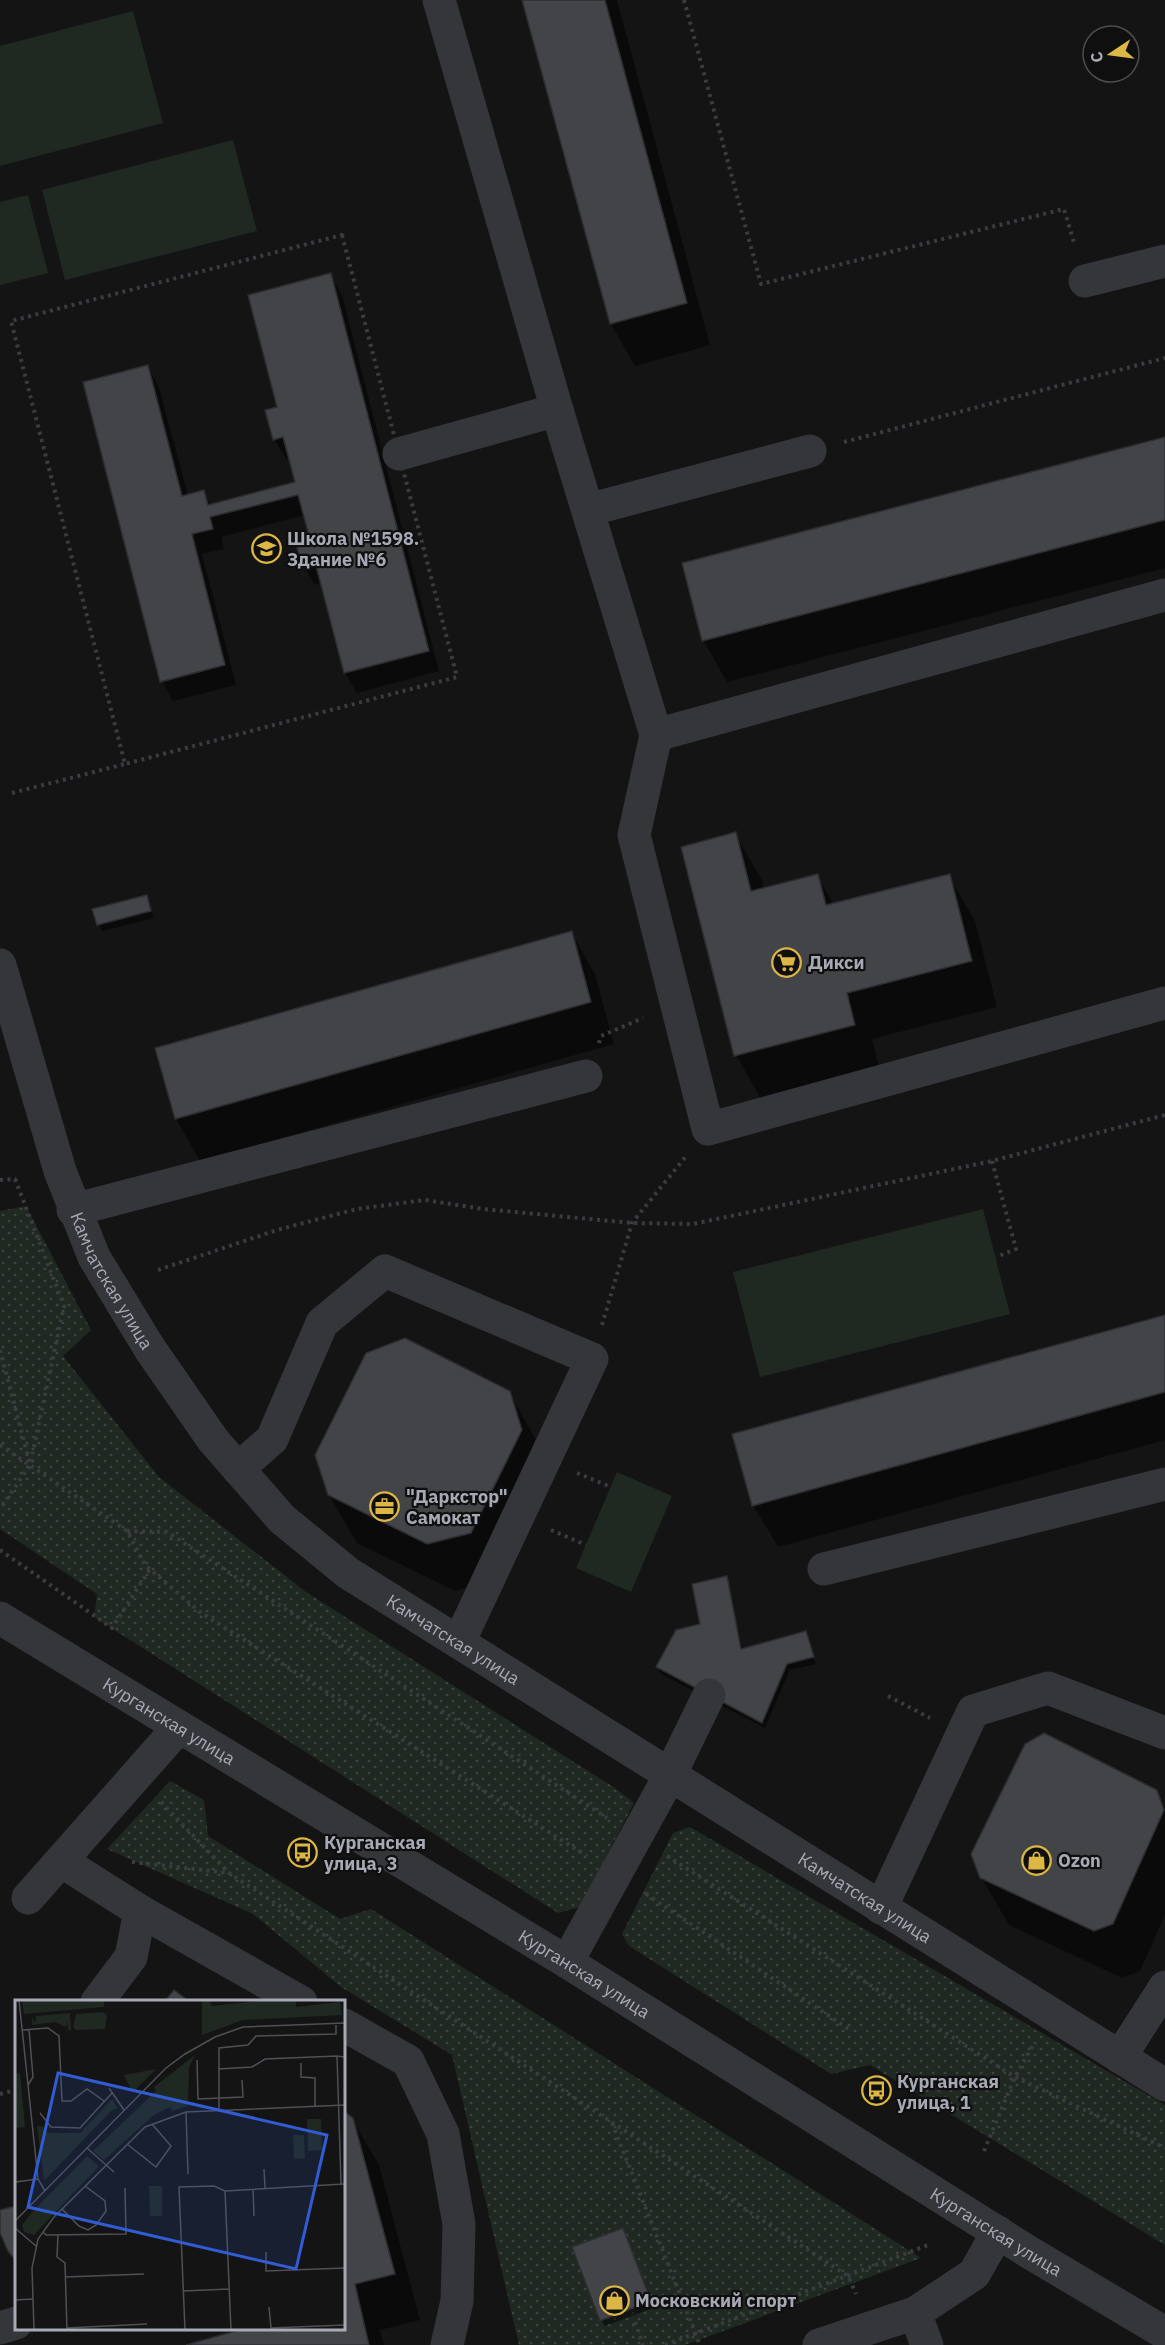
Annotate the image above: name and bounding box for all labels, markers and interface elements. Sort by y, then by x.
north arrow [1081,24,1141,84]
text: С [1085,50,1107,65]
place label: Школа №1598. Здание №6 [287,527,419,571]
school or university icon: Школа №1598. Здание №6 [250,532,282,564]
supermarket icon: Дикси [771,946,803,978]
place label: Дикси [808,951,864,974]
street label: Камчатская улица [66,1208,159,1354]
place label: "Даркстор" Самокат [406,1485,508,1529]
office icon: "Даркстор" Самокат [369,1490,401,1522]
street label: Камчатская улица [382,1589,525,1690]
street label: Курганская улица [99,1672,240,1770]
place label: Курганская улица, 3 [324,1831,426,1875]
bus stop icon: Курганская улица, 3 [287,1836,319,1868]
shop icon: Ozon [1021,1844,1053,1876]
street label: Камчатская улица [794,1847,937,1948]
place label: Ozon [1058,1849,1101,1872]
street label: Курганская улица [514,1924,655,2023]
inset map [15,2000,345,2330]
place label: Курганская улица, 1 [897,2070,999,2114]
bus stop icon: Курганская улица, 1 [860,2075,892,2107]
street label: Курганская улица [926,2182,1067,2281]
shop icon: Московский спорт [598,2284,630,2316]
place label: Московский спорт [635,2289,796,2312]

